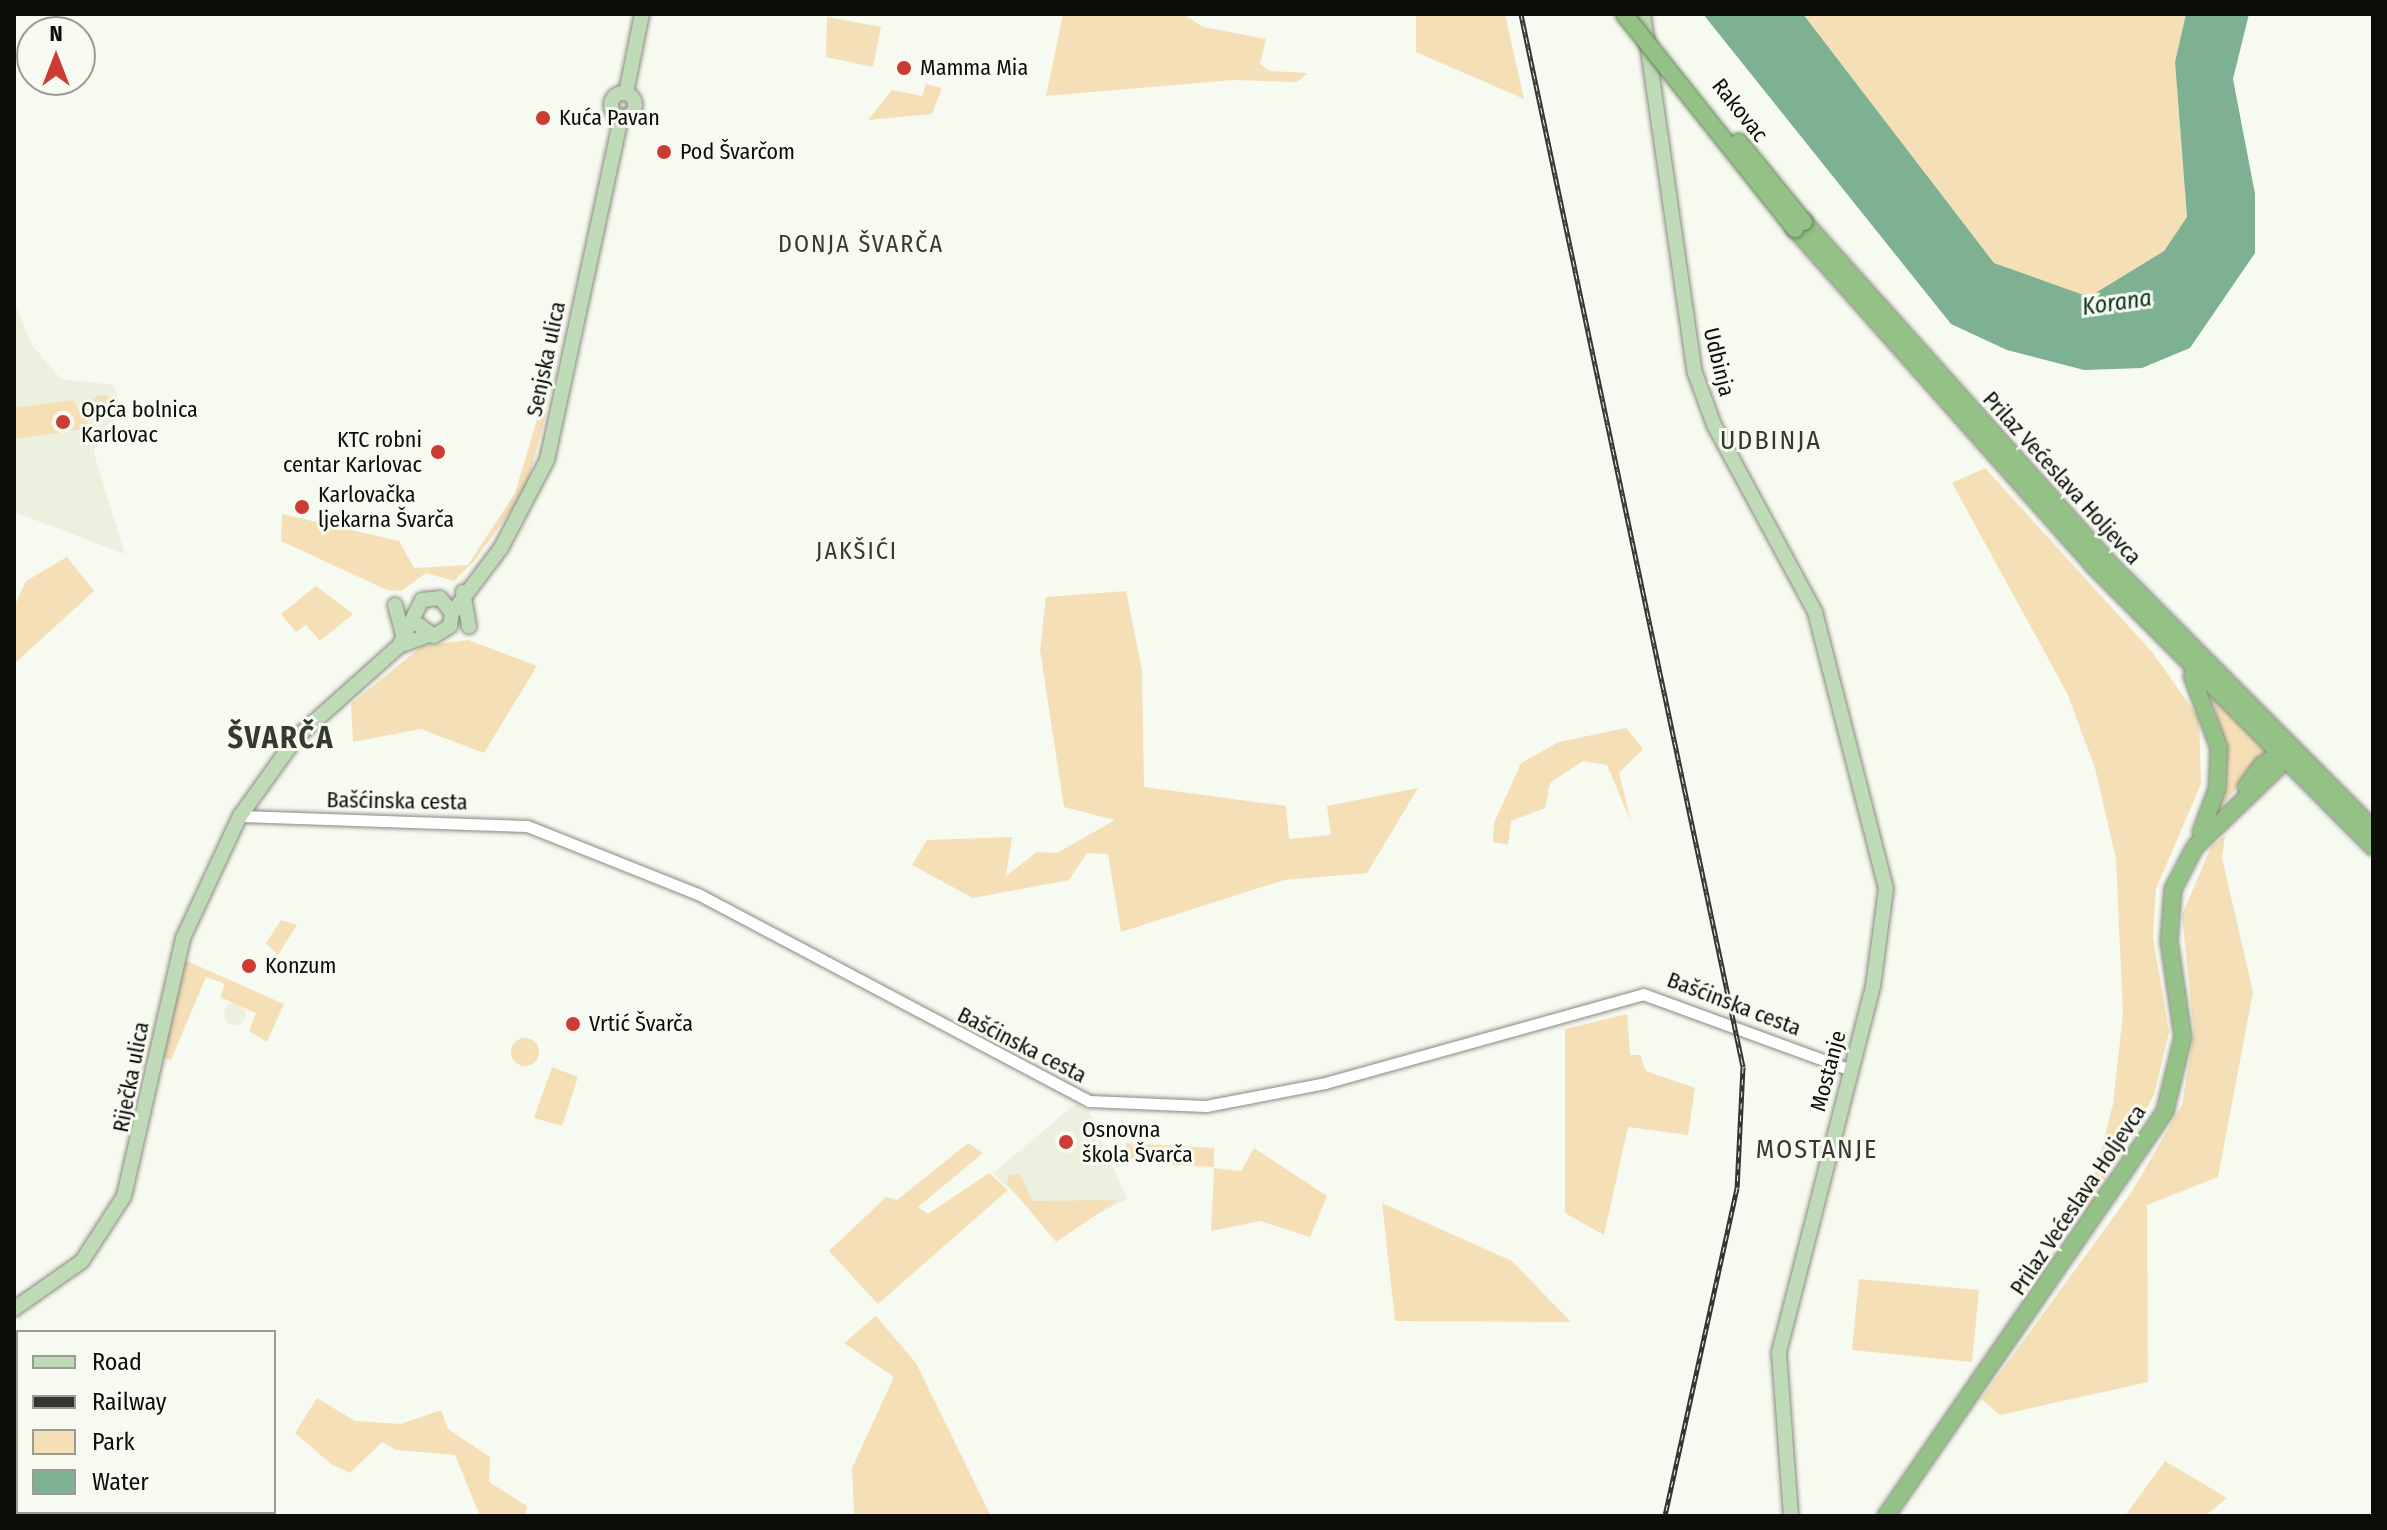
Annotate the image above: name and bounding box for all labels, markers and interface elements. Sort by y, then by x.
north arrow [16,16,96,96]
text: N [49,20,63,47]
place label: Mamma Mia [920,55,1028,81]
marker: Mamma Mia [895,59,913,77]
street label: Rakovac [1707,73,1773,147]
place label: Kuća Pavan [559,105,660,131]
marker: Kuća Pavan [534,109,552,127]
place label: Pod Švarčom [680,139,795,165]
marker: Pod Švarčom [655,143,673,161]
district label: DONJA ŠVARČA [778,231,944,259]
water label: Korana [2080,284,2154,322]
street label: Senjska ulica [521,299,571,419]
street label: Udbinja [1698,325,1740,399]
street label: Prilaz Većeslava Holjevca [1977,386,2147,570]
place label: Opća bolnica Karlovac [81,396,198,448]
marker: Opća bolnica Karlovac [52,411,74,433]
district label: UDBINJA [1720,425,1822,457]
place label: KTC robni centar Karlovac [283,426,422,478]
marker: KTC robni centar Karlovac [429,443,447,461]
place label: Karlovačka ljekarna Švarča [318,481,454,532]
marker: Karlovačka ljekarna Švarča [293,498,311,516]
district label: JAKŠIĆI [816,538,898,566]
district label: ŠVARČA [228,720,334,756]
street label: Bašćinska cesta [326,787,468,815]
place label: Konzum [265,953,336,979]
marker: Konzum [240,957,258,975]
street label: Bašćinska cesta [1663,966,1805,1042]
street label: Bašćinska cesta [953,1001,1091,1089]
place label: Vrtić Švarča [589,1011,693,1037]
marker: Vrtić Švarča [564,1015,582,1033]
street label: Riječka ulica [107,1019,155,1135]
street label: Mostanje [1805,1028,1851,1114]
street label: Prilaz Većeslava Holjevca [2005,1100,2151,1300]
place label: Osnovna škola Švarča [1082,1116,1193,1168]
marker: Osnovna škola Švarča [1057,1133,1075,1151]
district label: MOSTANJE [1756,1134,1878,1166]
legend [16,1330,276,1514]
text: Road [92,1348,142,1376]
text: Railway [92,1388,167,1416]
text: Park [92,1428,135,1456]
text: Water [92,1468,149,1496]

